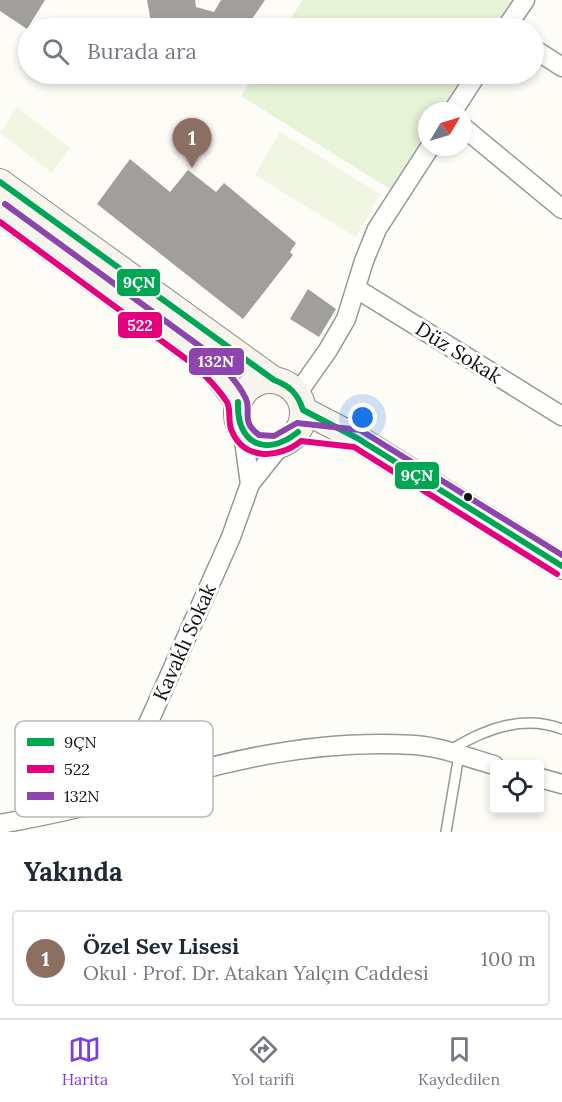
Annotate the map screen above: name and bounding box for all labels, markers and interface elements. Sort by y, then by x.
search box [18,18,544,84]
icon: search [39,35,72,68]
text: Burada ara [87,37,197,65]
north arrow [418,102,472,156]
pin: 1 [172,118,212,168]
line badge: 9ÇN [116,268,161,297]
text: 9ÇN [123,272,155,292]
line badge: 522 [117,311,163,339]
text: 522 [127,315,153,335]
street label: Düz Sokak [411,316,507,388]
line badge: 132N [188,347,245,376]
text: 132N [198,351,234,371]
your location [348,403,377,432]
line badge: 9ÇN [394,461,440,490]
text: 9ÇN [401,465,433,485]
unlabelled marker [462,491,474,503]
street label: Kavaklı Sokak [147,579,221,705]
legend [15,721,213,817]
text: 9ÇN [64,732,97,752]
text: 522 [64,759,90,779]
map controls [490,760,544,814]
button: locate [490,760,544,814]
text: 132N [64,786,100,806]
text: Yakında [24,855,123,888]
text: Özel Sev Lisesi [83,932,239,960]
text: 1 [41,946,50,971]
text: 100 m [481,946,536,971]
text: Okul · Prof. Dr. Atakan Yalçın Caddesi [83,960,429,985]
tab: Harita [62,1033,108,1089]
tab: Yol tarifi [232,1033,294,1089]
tab: Kaydedilen [418,1033,500,1089]

